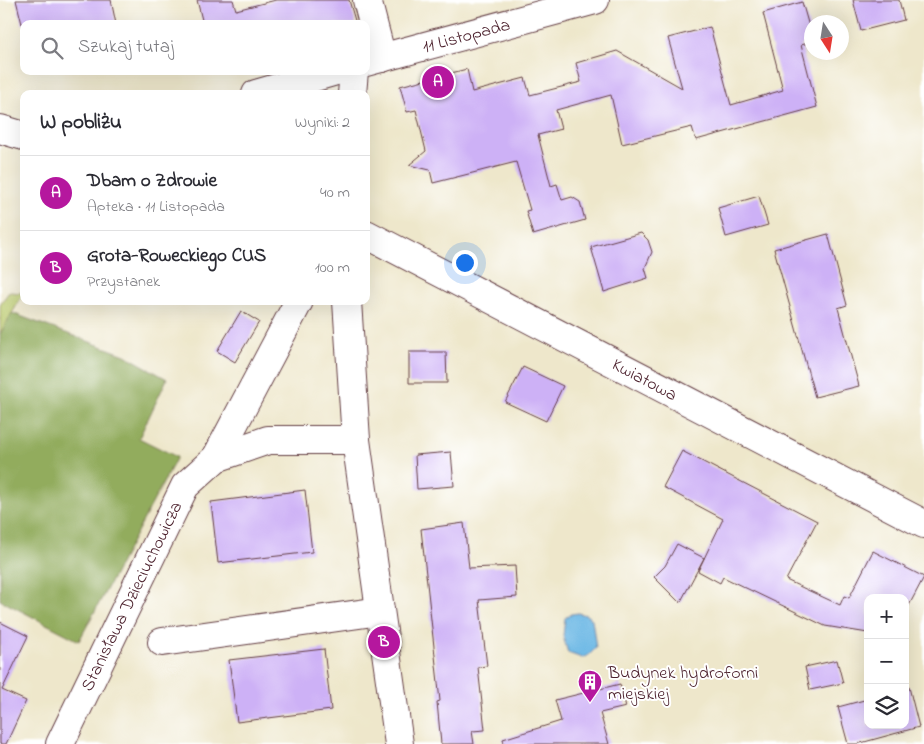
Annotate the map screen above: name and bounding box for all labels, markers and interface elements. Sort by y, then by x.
street label: 11 Listopada [420,13,513,61]
north arrow [804,15,849,60]
search box [20,20,370,75]
icon: search [38,34,66,62]
text: Szukaj tutaj [78,34,174,61]
pin: A [422,63,454,101]
text: W pobliżu [40,108,122,138]
text: Wyniki: 2 [295,111,350,135]
text: Dbam o Zdrowie [87,168,217,195]
text: A [51,181,61,205]
text: 40 m [320,181,350,205]
text: Apteka · 11 Listopada [87,195,225,219]
text: Grota-Roweckiego CUS [87,243,266,270]
your location [452,250,478,276]
text: B [51,256,61,280]
text: 100 m [315,256,350,280]
text: Przystanek [87,270,160,294]
street label: Kwiatowa [607,353,681,409]
street label: Stanisława Dzieciuchowicza [75,498,190,696]
map controls [864,594,909,729]
button: + [864,594,909,639]
pin: B [368,623,400,661]
button: − [864,639,909,684]
place label: Budynek hydroforni miejskiej [607,661,758,708]
building icon: Budynek hydroforni miejskiej [577,669,603,703]
button: layers [864,684,909,729]

